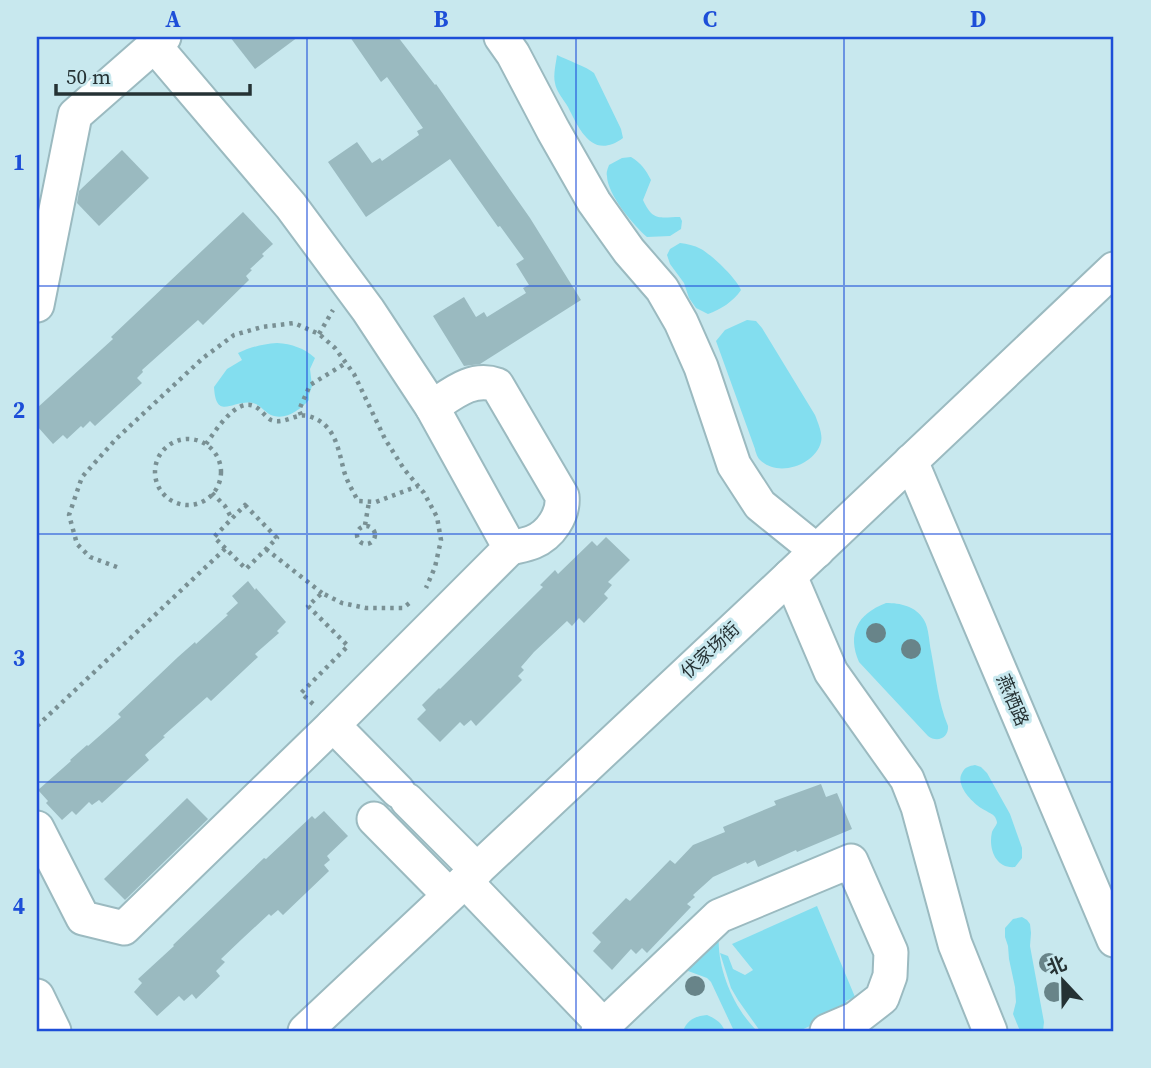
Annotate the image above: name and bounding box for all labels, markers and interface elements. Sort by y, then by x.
text: A [165,3,181,35]
text: B [434,3,449,35]
text: C [703,3,717,35]
text: D [970,3,986,35]
scale bar [56,52,250,96]
text: 50 m [66,62,111,91]
text: 1 [13,146,25,178]
text: 2 [13,394,25,426]
street label: 伏家场街 [675,616,745,684]
text: 3 [13,642,25,674]
street label: 燕栖路 [991,670,1035,730]
text: 4 [13,890,25,922]
north arrow [1028,946,1098,1016]
text: 北 [1043,950,1070,981]

